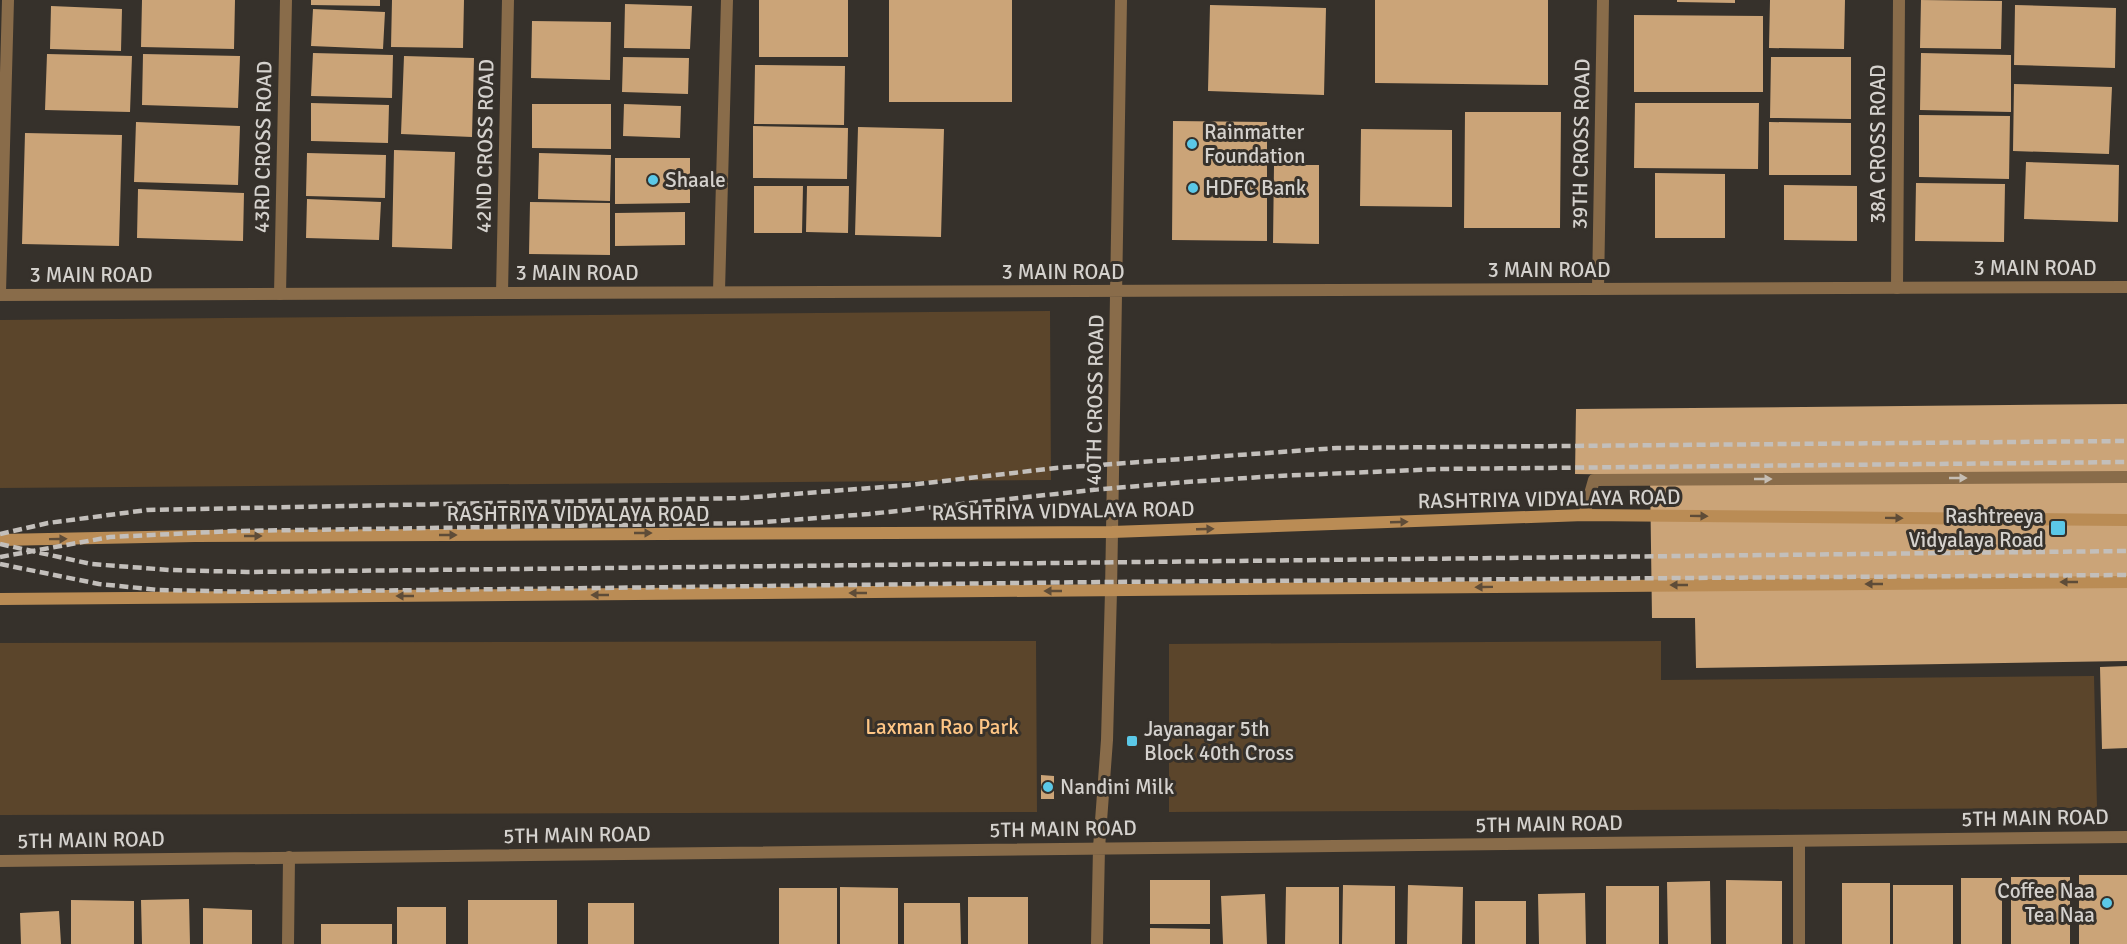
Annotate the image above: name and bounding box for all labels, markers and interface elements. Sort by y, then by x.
street label: 39TH CROSS ROAD [1567,58,1595,230]
street label: 42ND CROSS ROAD [470,59,500,233]
street label: 43RD CROSS ROAD [248,61,278,233]
street label: 38A CROSS ROAD [1865,64,1891,224]
place label: Rainmatter Foundation [1204,119,1305,169]
marker: Rainmatter Foundation [1185,137,1199,151]
place label: Shaale [665,167,726,193]
marker: Shaale [646,173,660,187]
place label: HDFC Bank [1205,175,1307,201]
marker: HDFC Bank [1186,181,1200,195]
street label: 3 MAIN ROAD [1973,255,2097,281]
street label: 3 MAIN ROAD [1487,257,1611,283]
street label: 3 MAIN ROAD [1001,259,1125,285]
street label: 3 MAIN ROAD [515,260,639,286]
street label: 3 MAIN ROAD [29,262,153,288]
street label: 40TH CROSS ROAD [1081,314,1109,486]
one-way arrow [1949,473,1968,483]
one-way arrow [1754,474,1773,484]
street label: RASHTRIYA VIDYALAYA ROAD [1417,484,1681,514]
street label: RASHTRIYA VIDYALAYA ROAD [931,496,1195,526]
street label: RASHTRIYA VIDYALAYA ROAD [447,501,709,527]
place label: Rashtreeya Vidyalaya Road [1909,503,2044,553]
one-way arrow [1690,511,1709,521]
one-way arrow [1885,513,1904,522]
one-way arrow [1390,517,1409,526]
marker: Rashtreeya Vidyalaya Road [2049,519,2067,537]
one-way arrow [1195,525,1214,534]
one-way arrow [634,528,653,538]
one-way arrow [439,530,458,540]
one-way arrow [244,531,263,541]
one-way arrow [49,534,68,543]
one-way arrow [2059,577,2078,587]
one-way arrow [1864,579,1883,589]
one-way arrow [1669,580,1688,590]
one-way arrow [1474,582,1493,592]
one-way arrow [1043,586,1062,596]
one-way arrow [849,588,868,598]
one-way arrow [591,590,610,600]
one-way arrow [396,591,415,601]
park label: Laxman Rao Park [865,714,1019,740]
place label: Jayanagar 5th Block 40th Cross [1144,716,1294,766]
marker: Jayanagar 5th Block 40th Cross [1125,734,1139,748]
place label: Nandini Milk [1060,774,1175,800]
marker: Nandini Milk [1041,780,1055,794]
street label: 5TH MAIN ROAD [1961,804,2109,832]
street label: 5TH MAIN ROAD [1475,810,1623,838]
street label: 5TH MAIN ROAD [989,815,1137,843]
street label: 5TH MAIN ROAD [503,821,651,849]
street label: 5TH MAIN ROAD [17,826,165,854]
place label: Coffee Naa Tea Naa [1997,878,2095,928]
marker: Coffee Naa Tea Naa [2100,896,2114,910]

